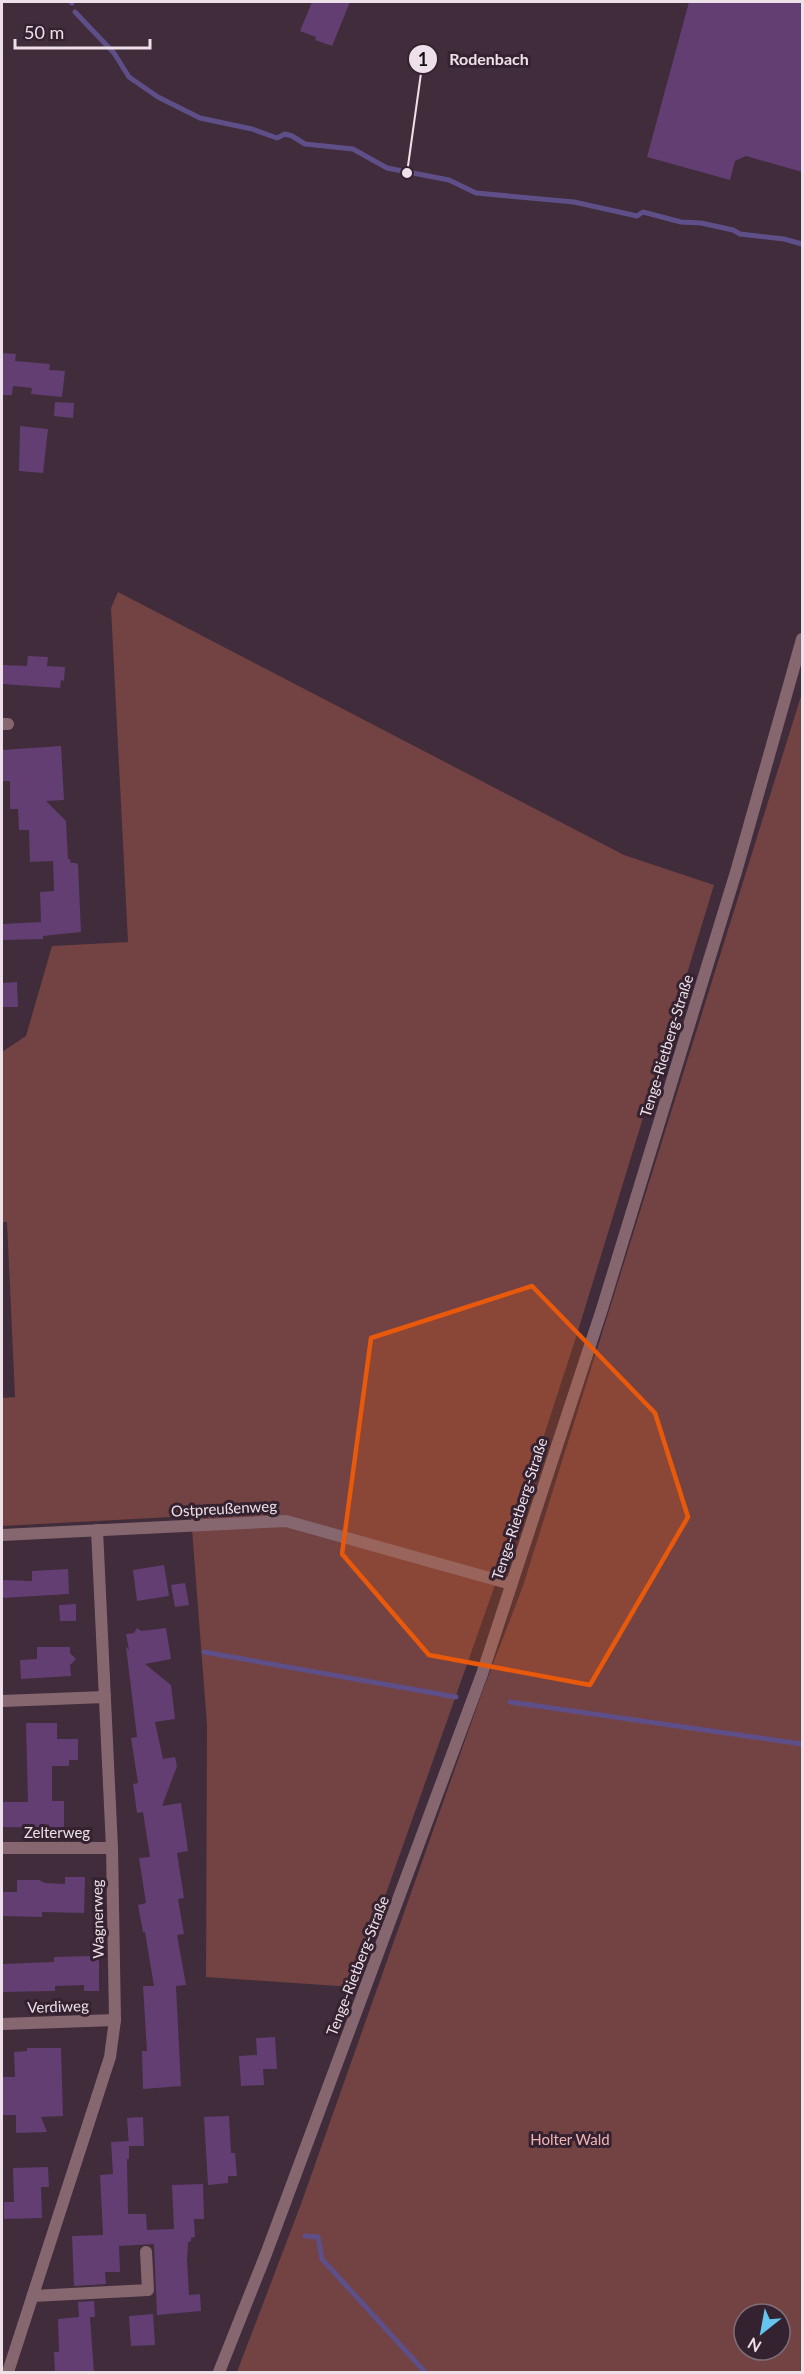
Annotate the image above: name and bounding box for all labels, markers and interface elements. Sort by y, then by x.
scale bar [15,12,150,50]
text: 50 m [24,21,64,43]
callout: Rodenbach [408,42,541,76]
text: 1 [418,48,428,70]
text: Rodenbach [449,49,529,68]
street label: Tenge-Rietberg-Straße [636,972,696,1119]
street label: Tenge-Rietberg-Straße [488,1435,551,1582]
street label: Ostpreußenweg [171,1496,278,1520]
street label: Zelterweg [24,1823,90,1841]
street label: Wagnerweg [87,1879,107,1959]
street label: Tenge-Rietberg-Straße [322,1893,392,2038]
street label: Verdiweg [27,1996,89,2016]
park label: Holter Wald [530,2130,610,2148]
north arrow [732,2302,792,2362]
text: N [744,2334,764,2357]

